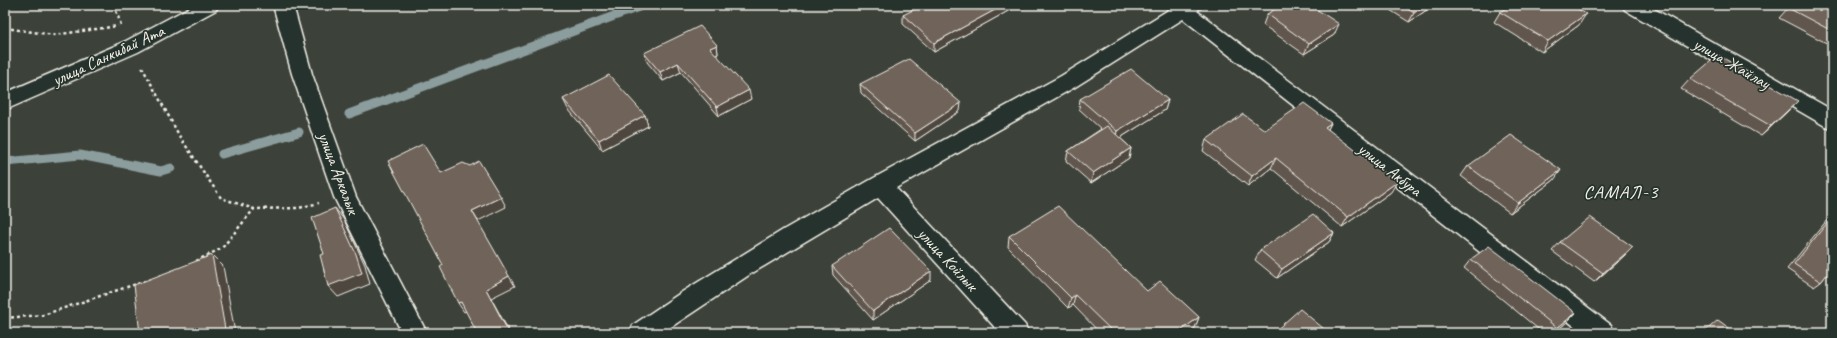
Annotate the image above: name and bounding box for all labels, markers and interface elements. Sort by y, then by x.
street label: улица Санкибай Ата [48,20,169,91]
street label: улица Жайлау [1689,33,1775,94]
street label: улица Аркалык [313,128,364,219]
street label: улица Акбура [1353,137,1427,201]
district label: САМАЛ-3 [1584,180,1659,204]
street label: улица Койлык [912,223,983,297]

